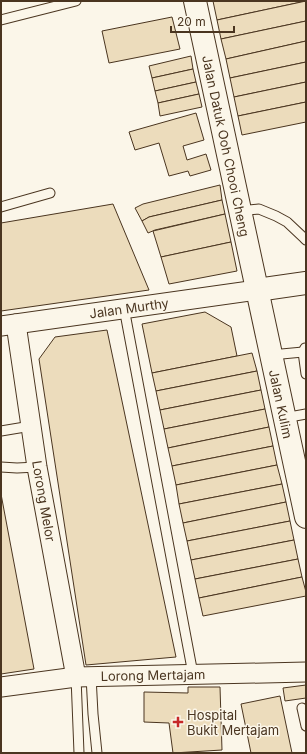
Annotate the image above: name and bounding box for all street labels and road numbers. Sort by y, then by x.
street label: Jalan Datuk Ooh Chooi Cheng [199,54,253,238]
street label: Jalan Murthy [88,295,170,321]
street label: Jalan Kulim [266,368,296,440]
street label: Lorong Melor [29,459,59,543]
street label: Lorong Mertajam [100,666,206,684]

